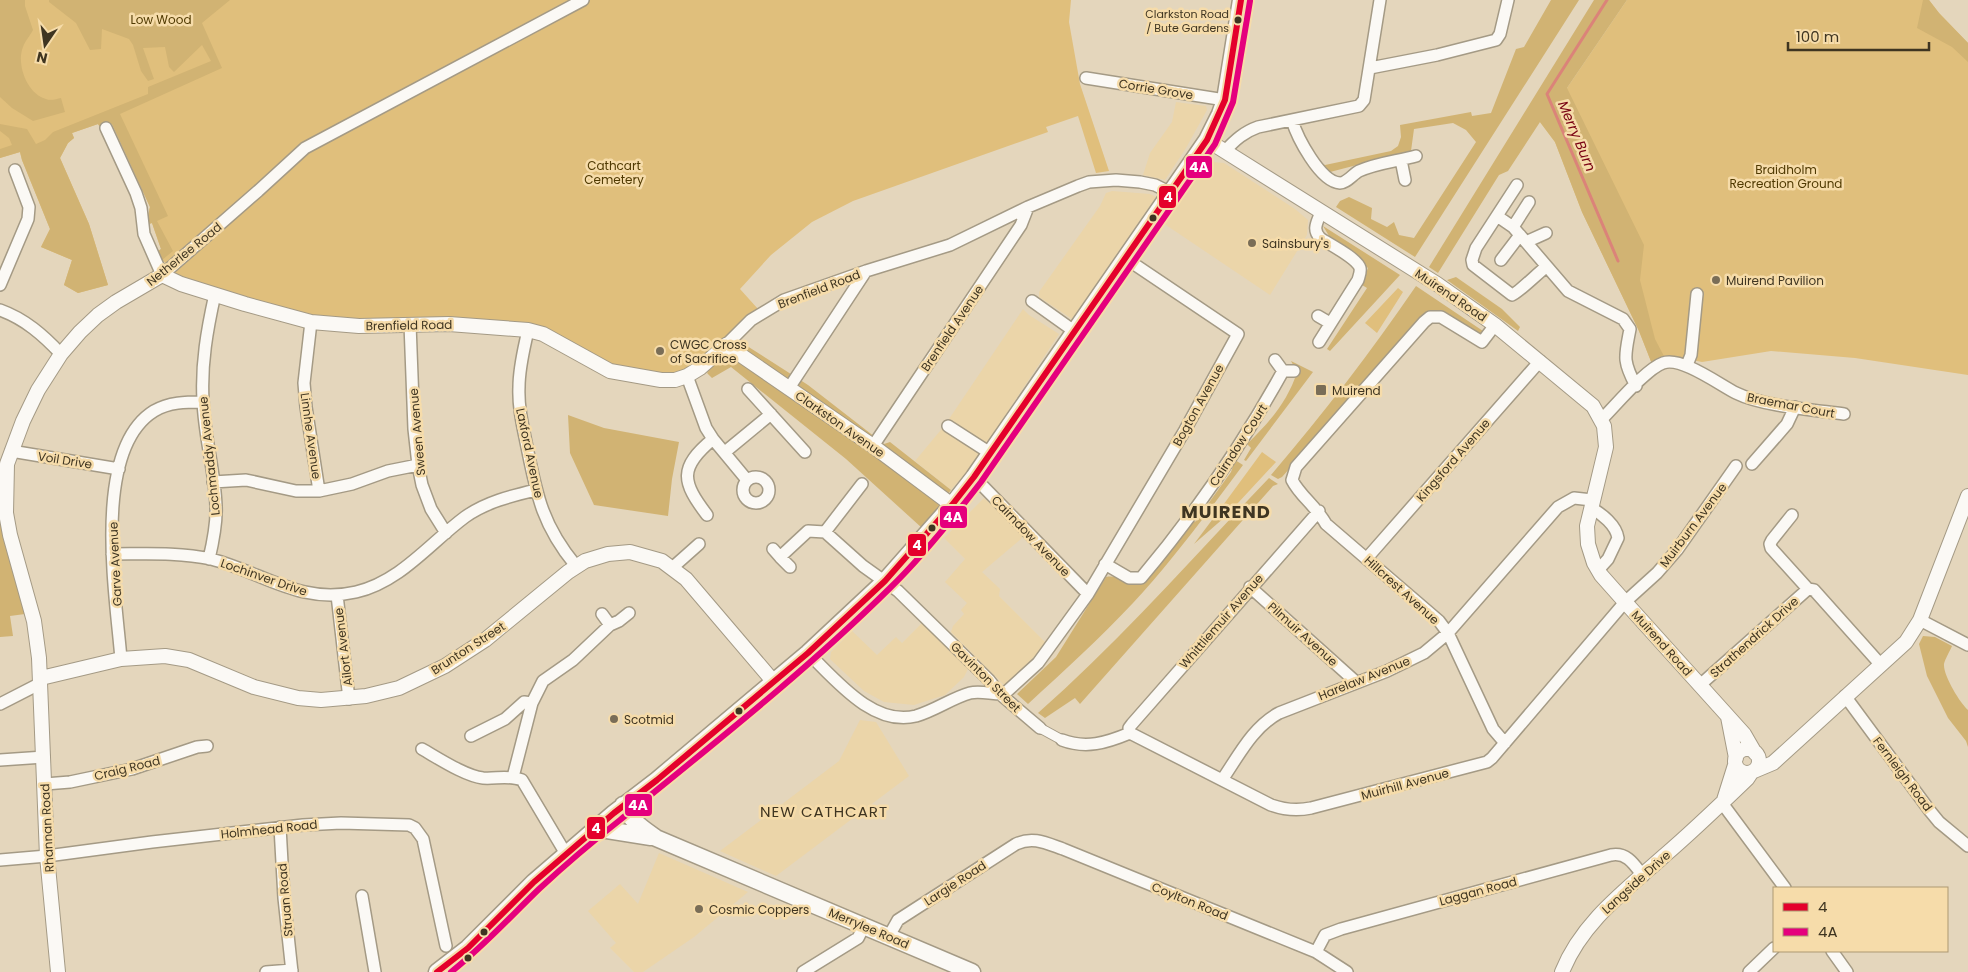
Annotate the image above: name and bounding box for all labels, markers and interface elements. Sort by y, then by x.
place label: Clarkston Road / Bute Gardens [1145,6,1229,36]
park label: Low Wood [130,11,192,28]
marker: Clarkston Road / Bute Gardens [1233,15,1243,25]
north arrow [20,20,70,70]
scale bar [1788,20,1929,52]
text: 100 m [1796,26,1839,47]
text: N [35,47,49,69]
street label: Corrie Grove [1118,75,1194,103]
water label: Merry Burn [1553,98,1601,174]
line badge: 4A [1185,155,1213,179]
park label: Cathcart Cemetery [584,157,644,188]
text: 4A [1189,157,1210,177]
park label: Braidholm Recreation Ground [1730,161,1842,192]
line badge: 4 [1158,185,1177,209]
text: 4 [1163,187,1173,207]
unlabelled marker [1148,213,1158,223]
street label: Netherlee Road [143,218,225,290]
place label: Sainsbury's [1262,235,1329,252]
marker: Sainsbury's [1246,237,1258,249]
street label: Muirend Road [1412,265,1490,325]
street label: Brenfield Road [775,266,863,312]
place label: Muirend Pavilion [1726,272,1824,289]
marker: Muirend Pavilion [1710,274,1722,286]
street label: Brenfield Avenue [917,282,987,374]
street label: Brenfield Road [365,316,453,334]
place label: CWGC Cross of Sacrifice [670,336,747,367]
marker: CWGC Cross of Sacrifice [654,345,666,357]
street label: Bogton Avenue [1168,361,1228,449]
place label: Muirend [1332,382,1381,399]
marker: Muirend [1314,383,1328,397]
street label: Clarkston Avenue [792,387,888,461]
street label: Sween Avenue [405,388,429,476]
street label: Braemar Court [1746,388,1836,422]
street label: Linnhe Avenue [297,392,325,480]
street label: Lochmaddy Avenue [194,396,224,516]
street label: Cairndow Court [1205,401,1271,489]
street label: Laxford Avenue [512,406,548,500]
street label: Kingsford Avenue [1412,415,1494,505]
street label: Voil Drive [37,447,93,473]
street label: Muirburn Avenue [1656,479,1730,571]
street label: Cairndow Avenue [988,492,1074,580]
district label: MUIREND [1181,499,1271,524]
line badge: 4A [939,505,968,529]
text: 4A [943,507,964,527]
street label: Garve Avenue [104,521,126,607]
unlabelled marker [927,523,937,533]
line badge: 4 [907,533,927,557]
text: 4 [912,535,922,555]
street label: Hillcrest Avenue [1361,552,1443,628]
street label: Lochinver Drive [218,554,310,600]
street label: Whittliemuir Avenue [1175,570,1267,672]
street label: Strathendrick Drive [1706,593,1802,681]
street label: Pilmuir Avenue [1264,598,1342,670]
street label: Muirend Road [1628,606,1696,680]
street label: Ailort Avenue [330,607,356,687]
street label: Brunton Street [428,618,508,678]
street label: Gavinton Street [947,638,1025,716]
street label: Harelaw Avenue [1316,652,1412,704]
unlabelled marker [734,706,744,716]
place label: Scotmid [624,711,674,728]
marker: Scotmid [608,713,620,725]
street label: Fernleigh Road [1869,733,1937,815]
street label: Craig Road [92,752,162,784]
street label: Muirhill Avenue [1359,764,1451,804]
street label: Rhannan Road [36,783,58,873]
line badge: 4A [624,793,653,817]
text: 4A [628,795,649,815]
district label: NEW CATHCART [760,801,888,822]
street label: Holmhead Road [220,815,318,843]
line badge: 4 [586,816,606,840]
text: 4 [591,818,601,838]
street label: Langside Drive [1598,847,1674,917]
street label: Largie Road [921,857,989,909]
street label: Struan Road [273,863,297,937]
street label: Laggan Road [1437,872,1519,910]
street label: Coylton Road [1149,878,1231,924]
legend [1773,887,1948,952]
text: 4 [1818,896,1827,917]
place label: Cosmic Coppers [709,901,809,918]
marker: Cosmic Coppers [693,903,705,915]
street label: Merrylee Road [826,903,912,953]
text: 4A [1818,921,1838,942]
unlabelled marker [479,927,489,937]
unlabelled marker [463,953,473,963]

